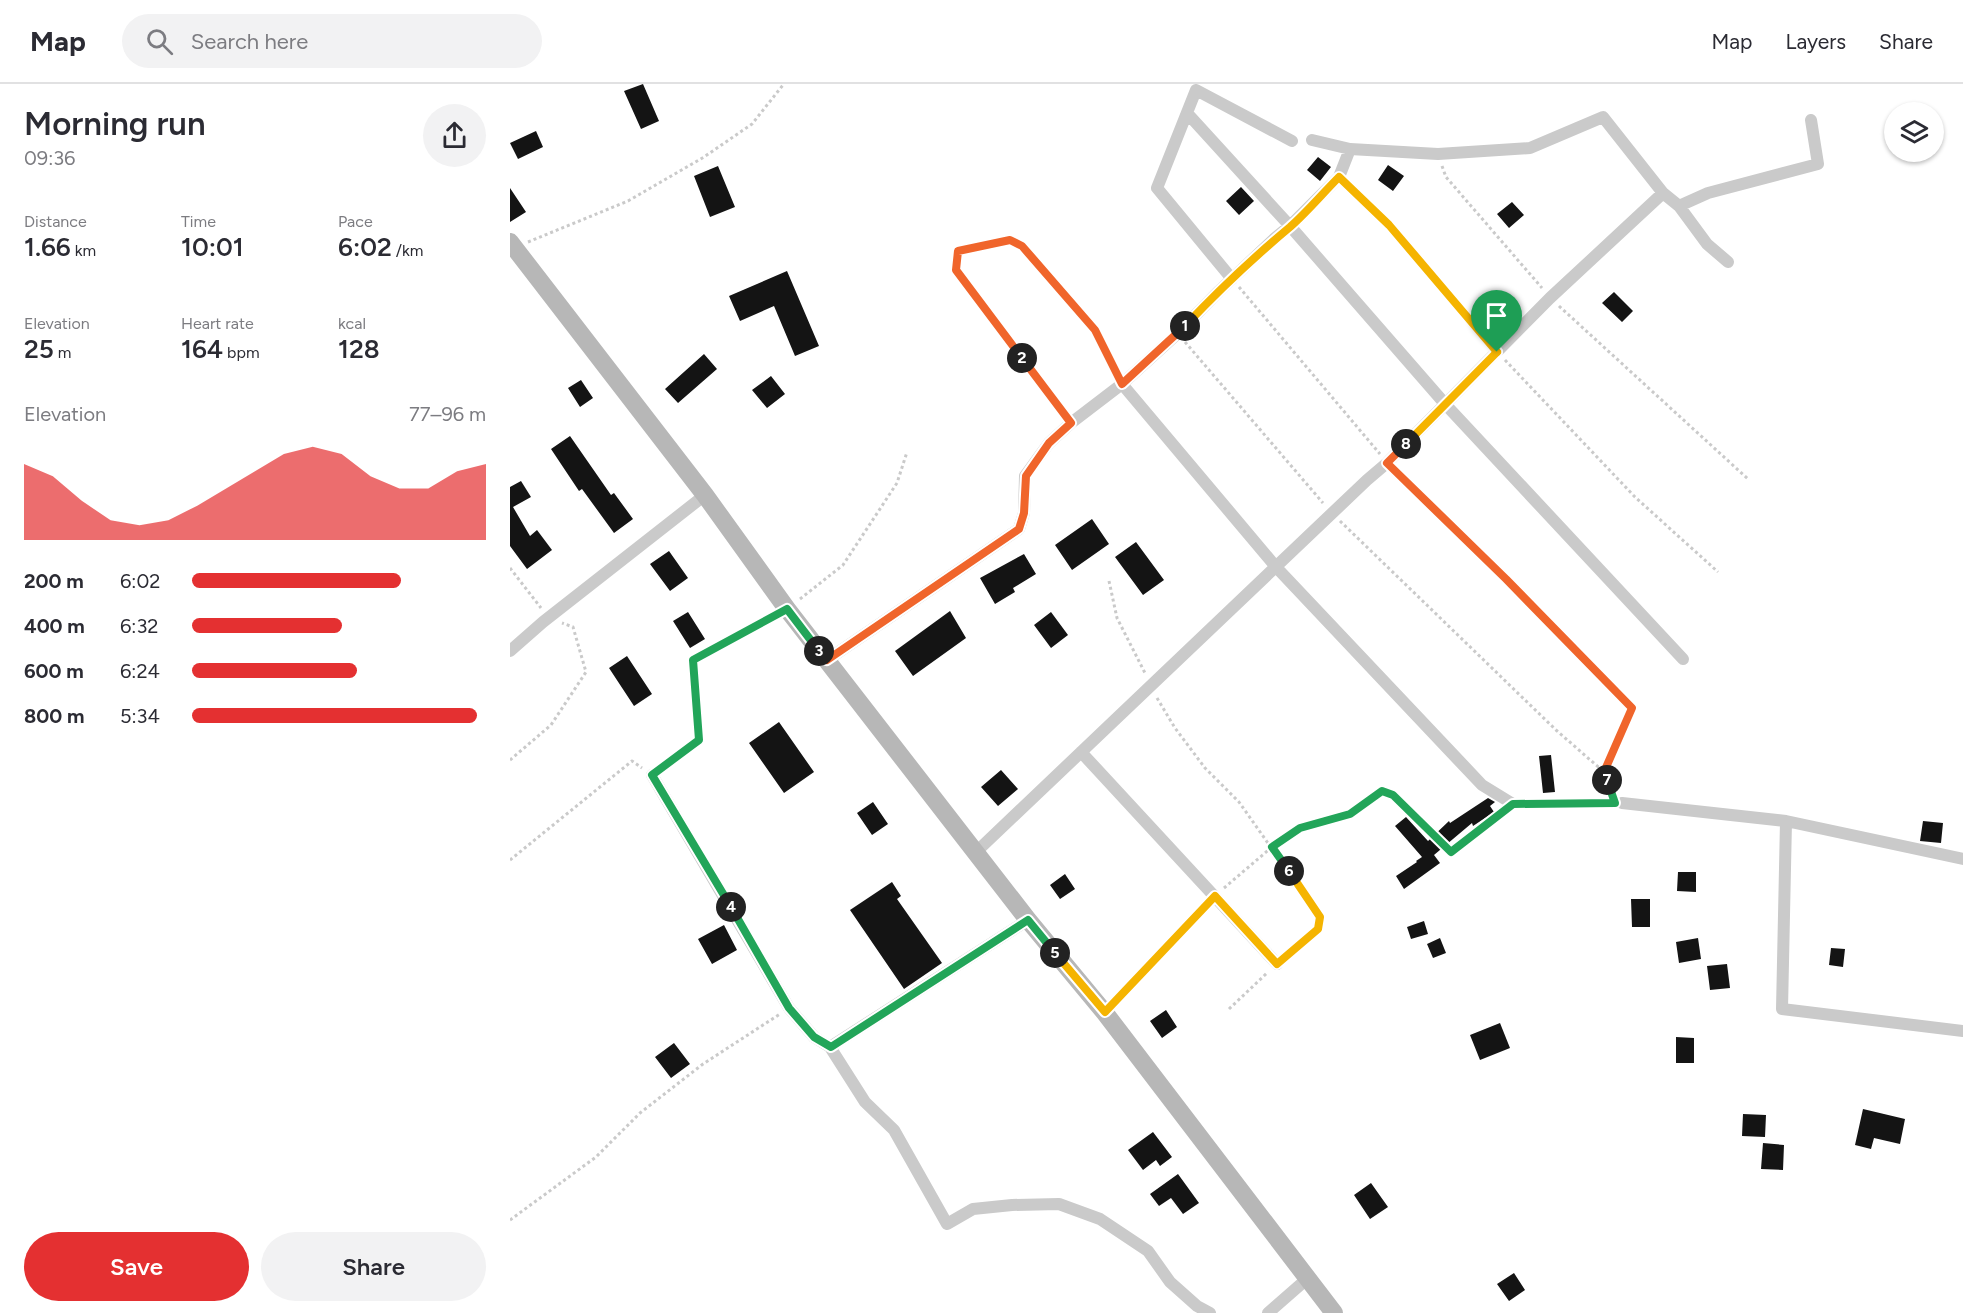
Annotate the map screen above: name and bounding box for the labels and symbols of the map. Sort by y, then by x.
pin [1471,290,1522,352]
pin: 1 [1170,311,1200,341]
pin: 2 [1007,343,1037,373]
pin: 8 [1391,429,1421,459]
pin: 3 [804,636,834,666]
pin: 7 [1592,765,1622,795]
pin: 6 [1274,856,1304,886]
pin: 4 [716,892,746,922]
pin: 5 [1040,938,1070,968]

